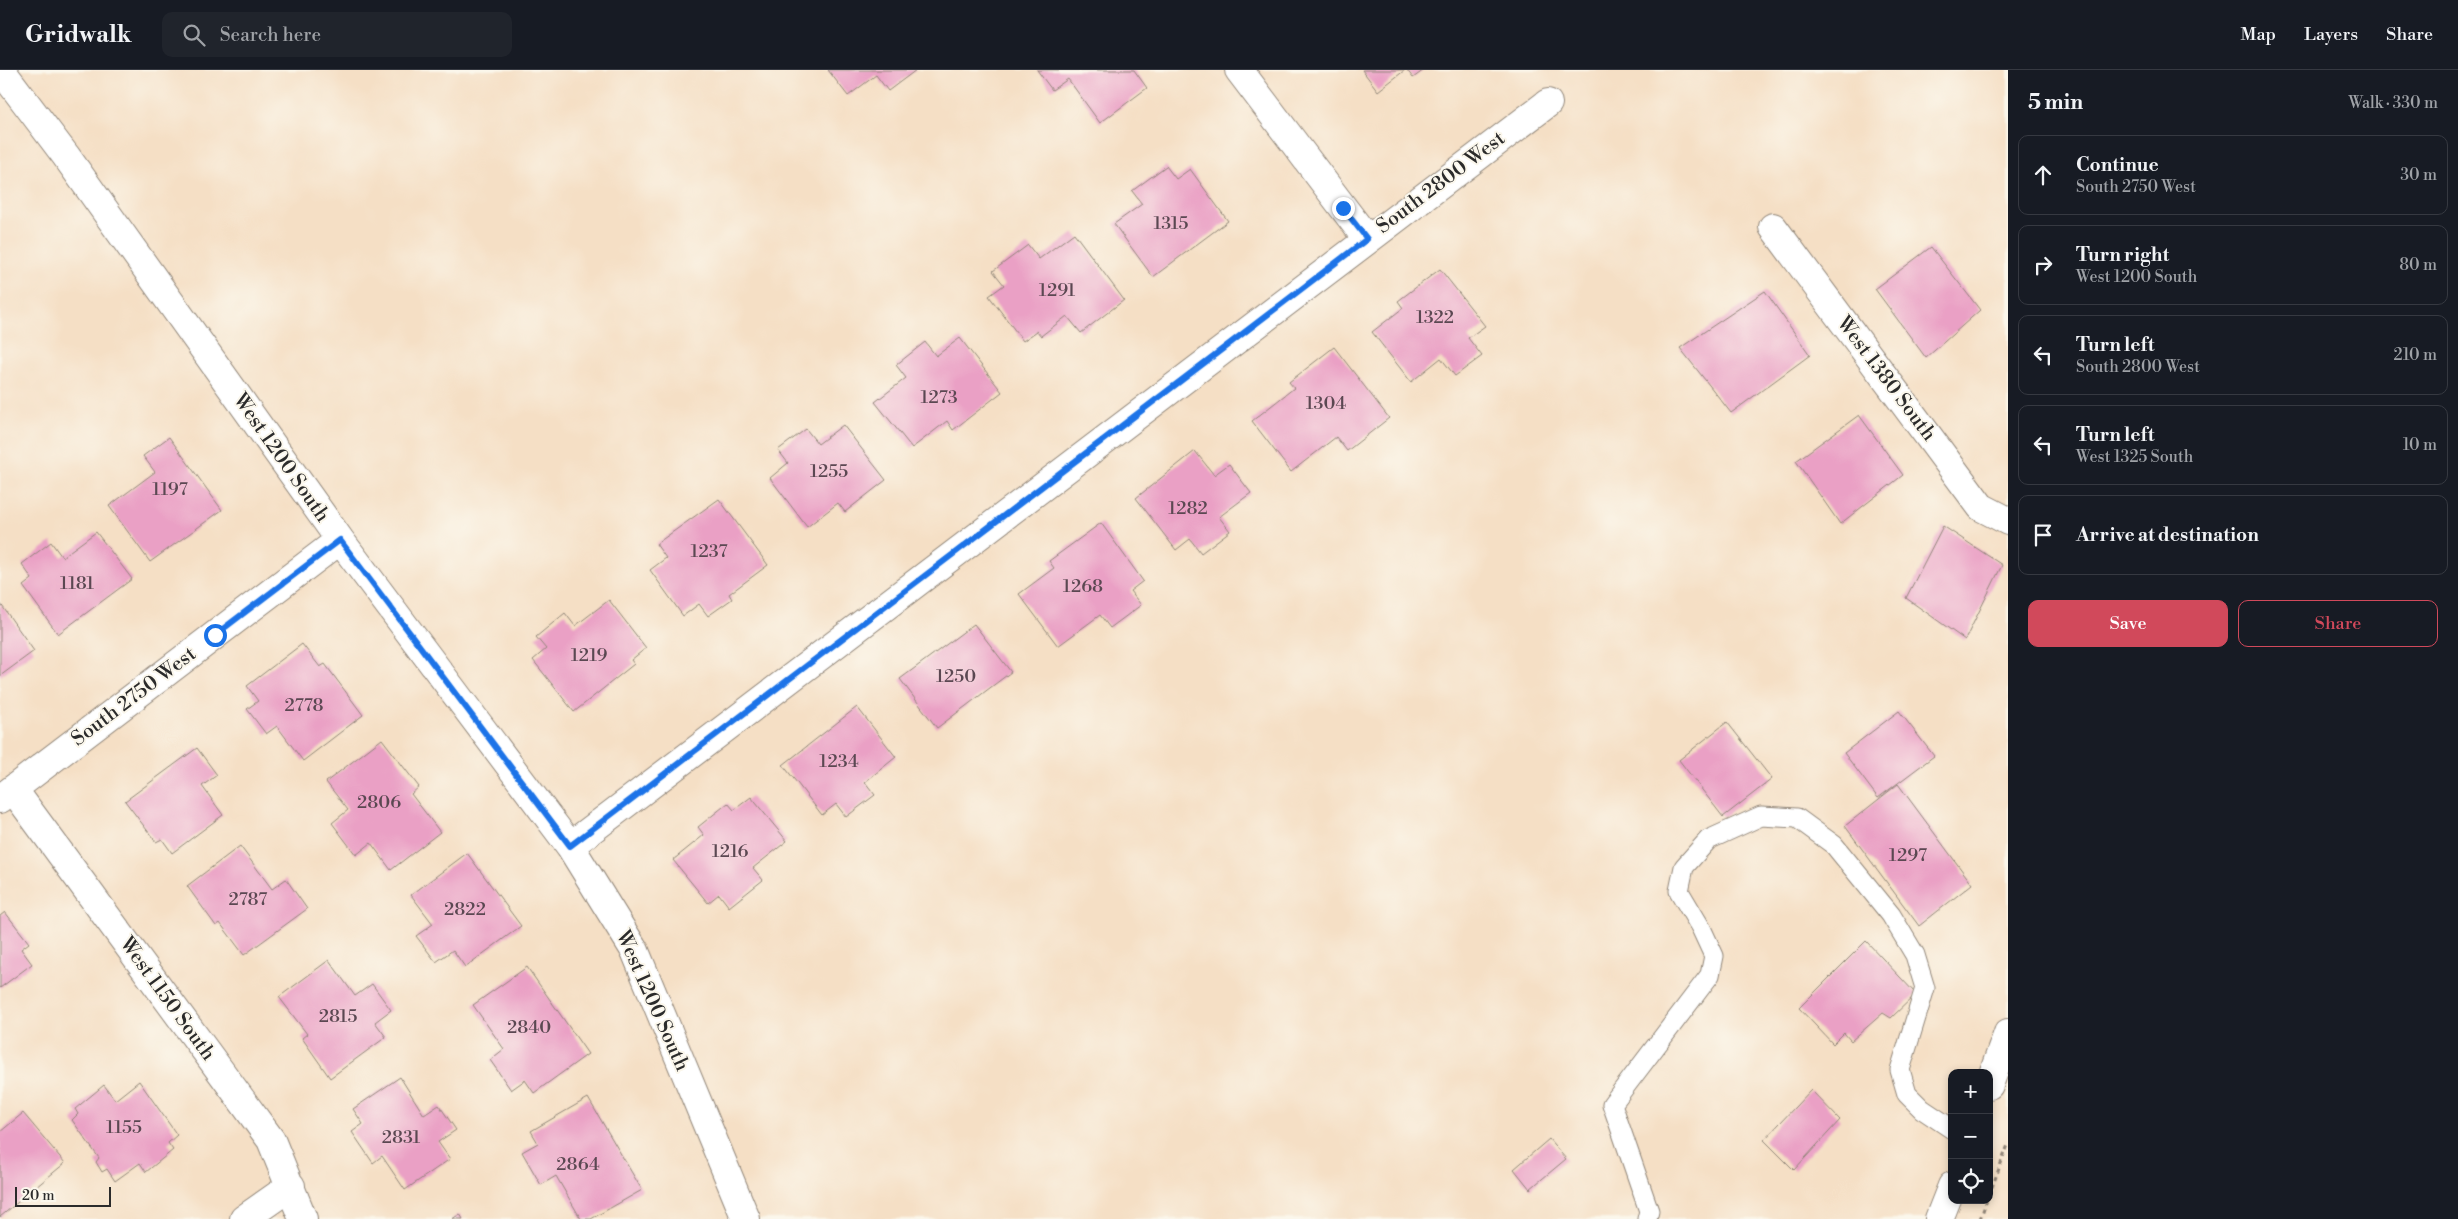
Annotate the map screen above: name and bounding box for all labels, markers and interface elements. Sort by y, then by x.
search box [162,12,512,57]
text: Gridwalk [25,20,132,50]
icon: search [180,21,208,49]
text: Search here [220,23,321,47]
text: Map [2241,23,2276,46]
text: Layers [2304,23,2358,46]
text: Share [2386,23,2433,46]
text: 5 min [2028,90,2083,116]
text: Walk · 330 m [2348,93,2438,113]
street label: South 2800 West [1372,126,1510,240]
text: Continue [2076,153,2159,177]
icon: ahead [2029,161,2057,189]
text: 30 m [2400,165,2437,185]
text: South 2750 West [2076,177,2196,197]
route end [1332,197,1355,220]
house number: 1315 [1154,212,1189,235]
text: Turn right [2076,243,2169,267]
icon: right [2029,251,2057,279]
text: 80 m [2399,255,2437,275]
text: West 1200 South [2076,267,2197,287]
house number: 1291 [1039,279,1075,302]
house number: 1322 [1416,306,1454,329]
street label: West 1380 South [1830,311,1941,446]
text: Turn left [2076,333,2155,357]
icon: left [2029,341,2057,369]
text: 210 m [2393,345,2437,365]
text: South 2800 West [2076,357,2200,377]
house number: 1273 [920,386,958,409]
street label: West 1200 South [227,388,335,527]
house number: 1304 [1306,392,1346,415]
text: Turn left [2076,423,2155,447]
icon: left [2029,431,2057,459]
text: 10 m [2403,435,2437,455]
text: West 1325 South [2076,447,2193,467]
house number: 1255 [810,460,848,483]
house number: 1197 [152,478,188,501]
house number: 1282 [1168,497,1208,520]
icon: arrive [2029,521,2057,549]
text: Arrive at destination [2076,523,2259,547]
house number: 1237 [690,540,728,563]
house number: 1181 [60,572,94,595]
house number: 1268 [1063,575,1103,598]
button: Save [2028,600,2228,647]
button: Share [2238,600,2438,647]
route start [204,624,227,647]
street label: South 2750 West [67,642,201,752]
house number: 1219 [571,644,607,667]
house number: 1250 [936,665,976,688]
house number: 2778 [284,694,324,717]
house number: 1234 [819,750,859,773]
house number: 2806 [357,791,401,814]
house number: 1216 [712,840,748,863]
house number: 1297 [1889,844,1927,867]
house number: 2787 [229,888,267,911]
house number: 2822 [444,898,486,921]
street label: West 1200 South [609,926,694,1075]
street label: West 1150 South [113,931,220,1066]
house number: 2815 [319,1005,357,1028]
house number: 2840 [507,1016,551,1039]
map controls [1948,1069,1993,1204]
button: + [1948,1069,1993,1114]
button: − [1948,1114,1993,1159]
house number: 1155 [106,1116,142,1139]
house number: 2831 [382,1126,421,1149]
house number: 2864 [556,1153,600,1176]
button: locate [1948,1159,1993,1204]
scale bar [15,1184,111,1207]
text: 20 m [22,1187,54,1205]

